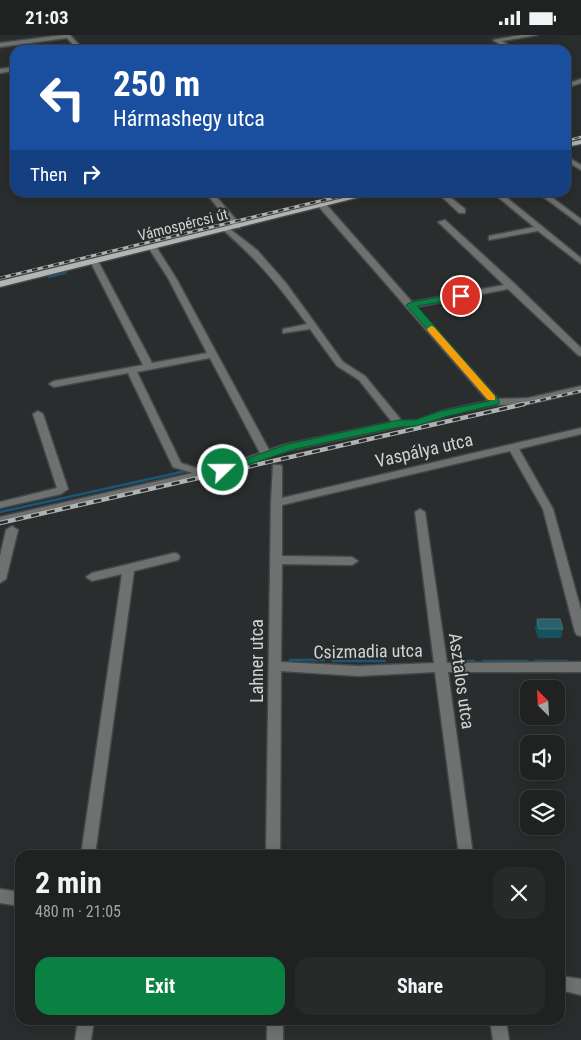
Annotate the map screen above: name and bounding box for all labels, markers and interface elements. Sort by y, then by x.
text: 21:03 [25,6,69,29]
text: 250 m [113,64,200,105]
icon: left [30,65,95,130]
text: Hármashegy utca [113,106,265,131]
icon: right [77,160,105,188]
text: Then [30,163,67,186]
street label: Vámospércsi út [136,205,230,245]
pin [440,275,482,317]
icon: arrive [447,282,475,310]
street label: Vaspálya utca [373,429,475,471]
position arrow [196,443,248,495]
street label: Lahner utca [246,619,267,703]
street label: Asztalos utca [445,632,479,730]
street label: Csizmadia utca [313,640,423,662]
north arrow [520,680,565,725]
map controls [520,680,565,835]
button: sound [520,735,565,780]
button: layers [520,790,565,835]
text: 2 min [35,865,102,900]
button: close [493,867,545,919]
text: 480 m · 21:05 [35,902,121,921]
button: Exit [35,957,285,1015]
button: Share [295,957,545,1015]

